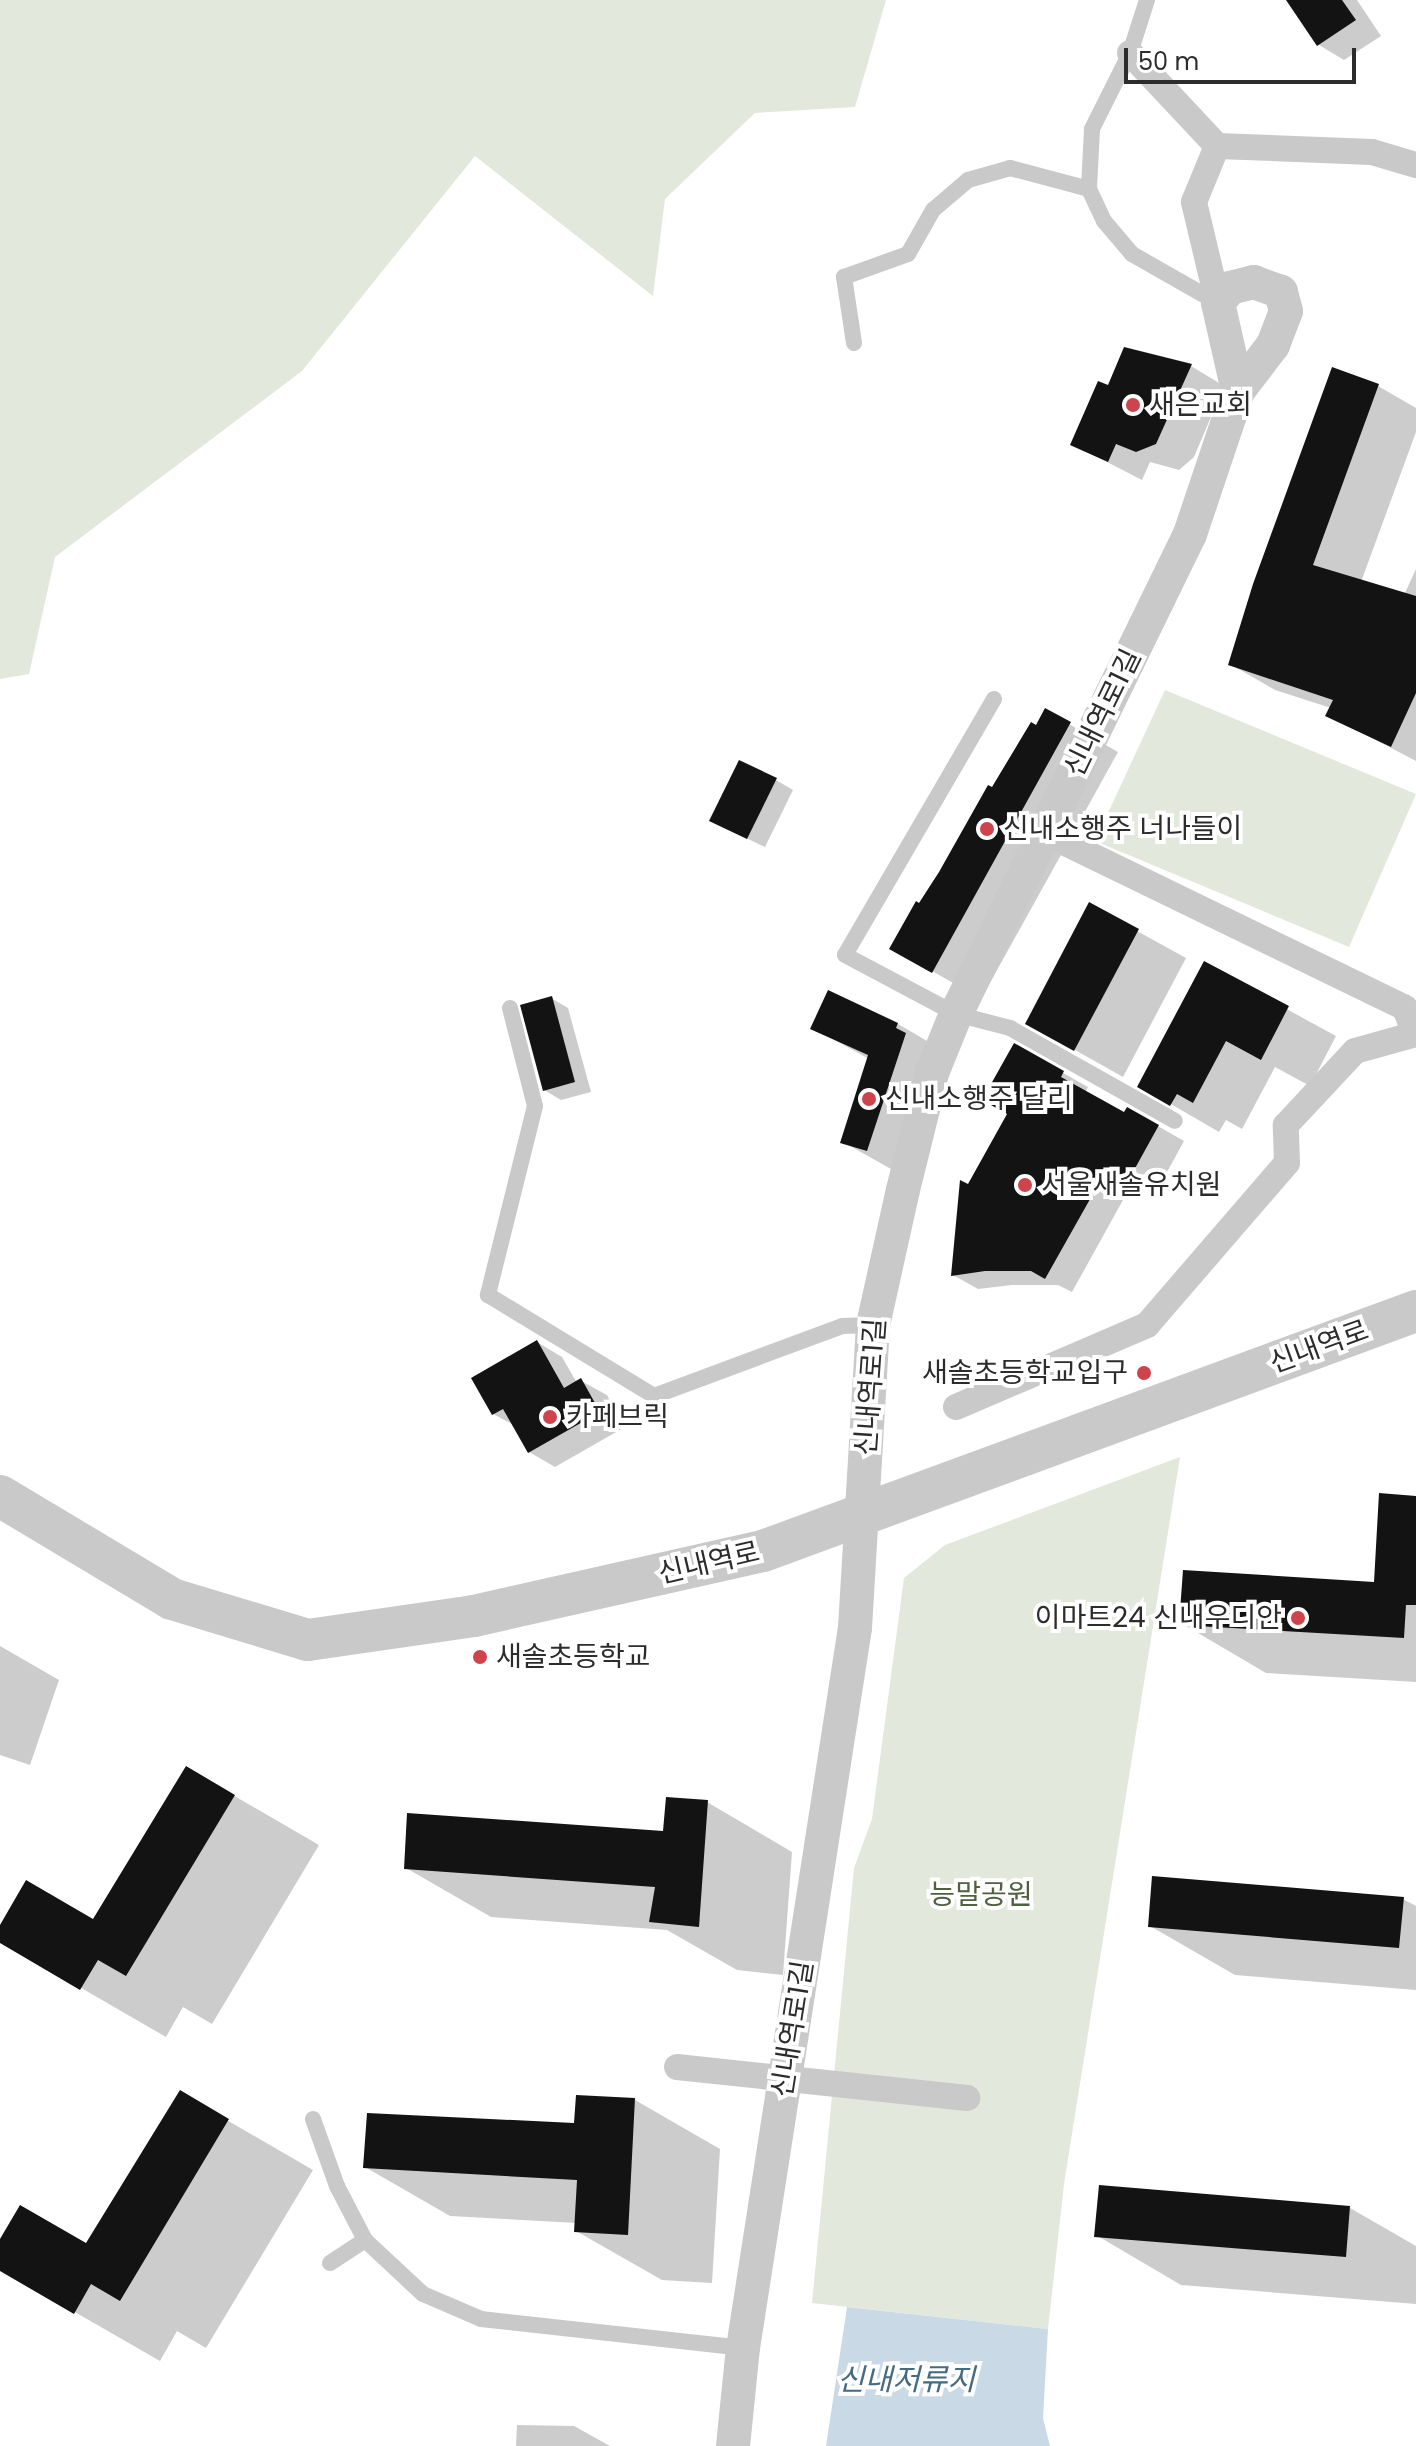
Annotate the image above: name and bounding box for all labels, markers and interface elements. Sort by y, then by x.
scale bar [1128,32,1360,82]
text: 50 m [1138,45,1199,78]
place label: 새은교회 [1149,388,1252,422]
marker: 새은교회 [1124,396,1142,414]
street label: 신내역로1길 [1058,644,1148,782]
place label: 신내소행주 너나들이 [1003,812,1242,846]
marker: 신내소행주 너나들이 [978,820,996,838]
place label: 신내소행주 달리 [885,1082,1073,1116]
marker: 신내소행주 달리 [860,1090,878,1108]
place label: 서울새솔유치원 [1041,1168,1221,1202]
marker: 서울새솔유치원 [1016,1176,1034,1194]
street label: 신내역로 [1265,1314,1373,1380]
street label: 신내역로1길 [849,1317,893,1457]
place label: 새솔초등학교입구 [922,1356,1128,1390]
marker: 새솔초등학교입구 [1135,1364,1153,1382]
place label: 카페브릭 [566,1400,669,1434]
marker: 카페브릭 [541,1408,559,1426]
street label: 신내역로 [655,1535,763,1591]
place label: 이마트24 신내우디안 [1035,1601,1282,1635]
marker: 이마트24 신내우디안 [1289,1609,1307,1627]
place label: 새솔초등학교 [496,1640,651,1674]
marker: 새솔초등학교 [471,1648,489,1666]
park label: 능말공원 [929,1878,1033,1912]
street label: 신내역로1길 [766,1958,820,2100]
water label: 신내저류지 [837,2362,975,2398]

